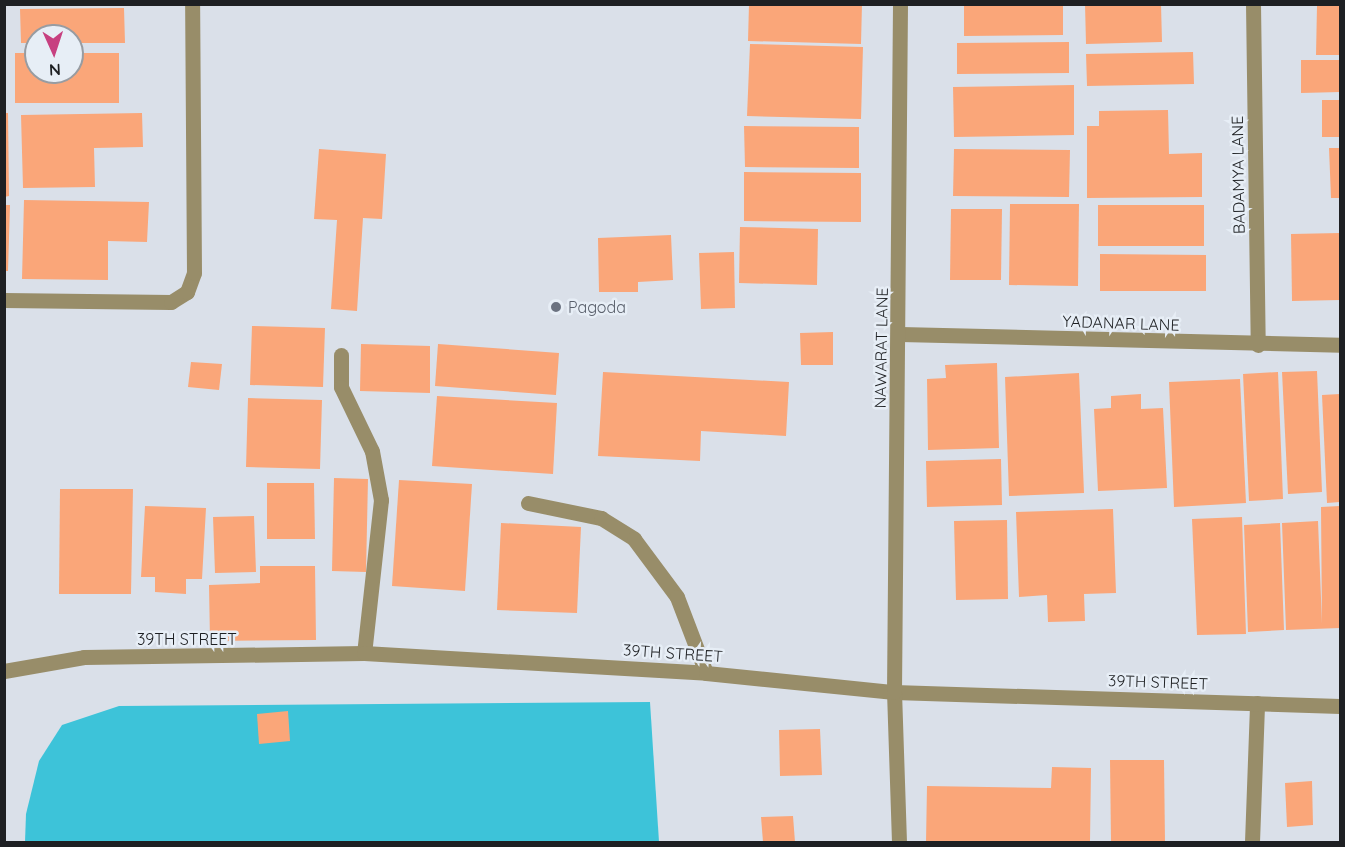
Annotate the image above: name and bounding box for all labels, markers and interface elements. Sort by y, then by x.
north arrow [24,24,84,84]
text: N [48,60,61,80]
street label: BADAMYA LANE [1227,116,1249,234]
street label: NAWARAT LANE [870,287,892,409]
place label: Pagoda [568,297,626,317]
marker: Pagoda [549,300,563,314]
street label: YADANAR LANE [1062,311,1180,335]
street label: 39TH STREET [137,629,237,649]
street label: 39TH STREET [622,640,724,666]
street label: 39TH STREET [1108,671,1208,693]

